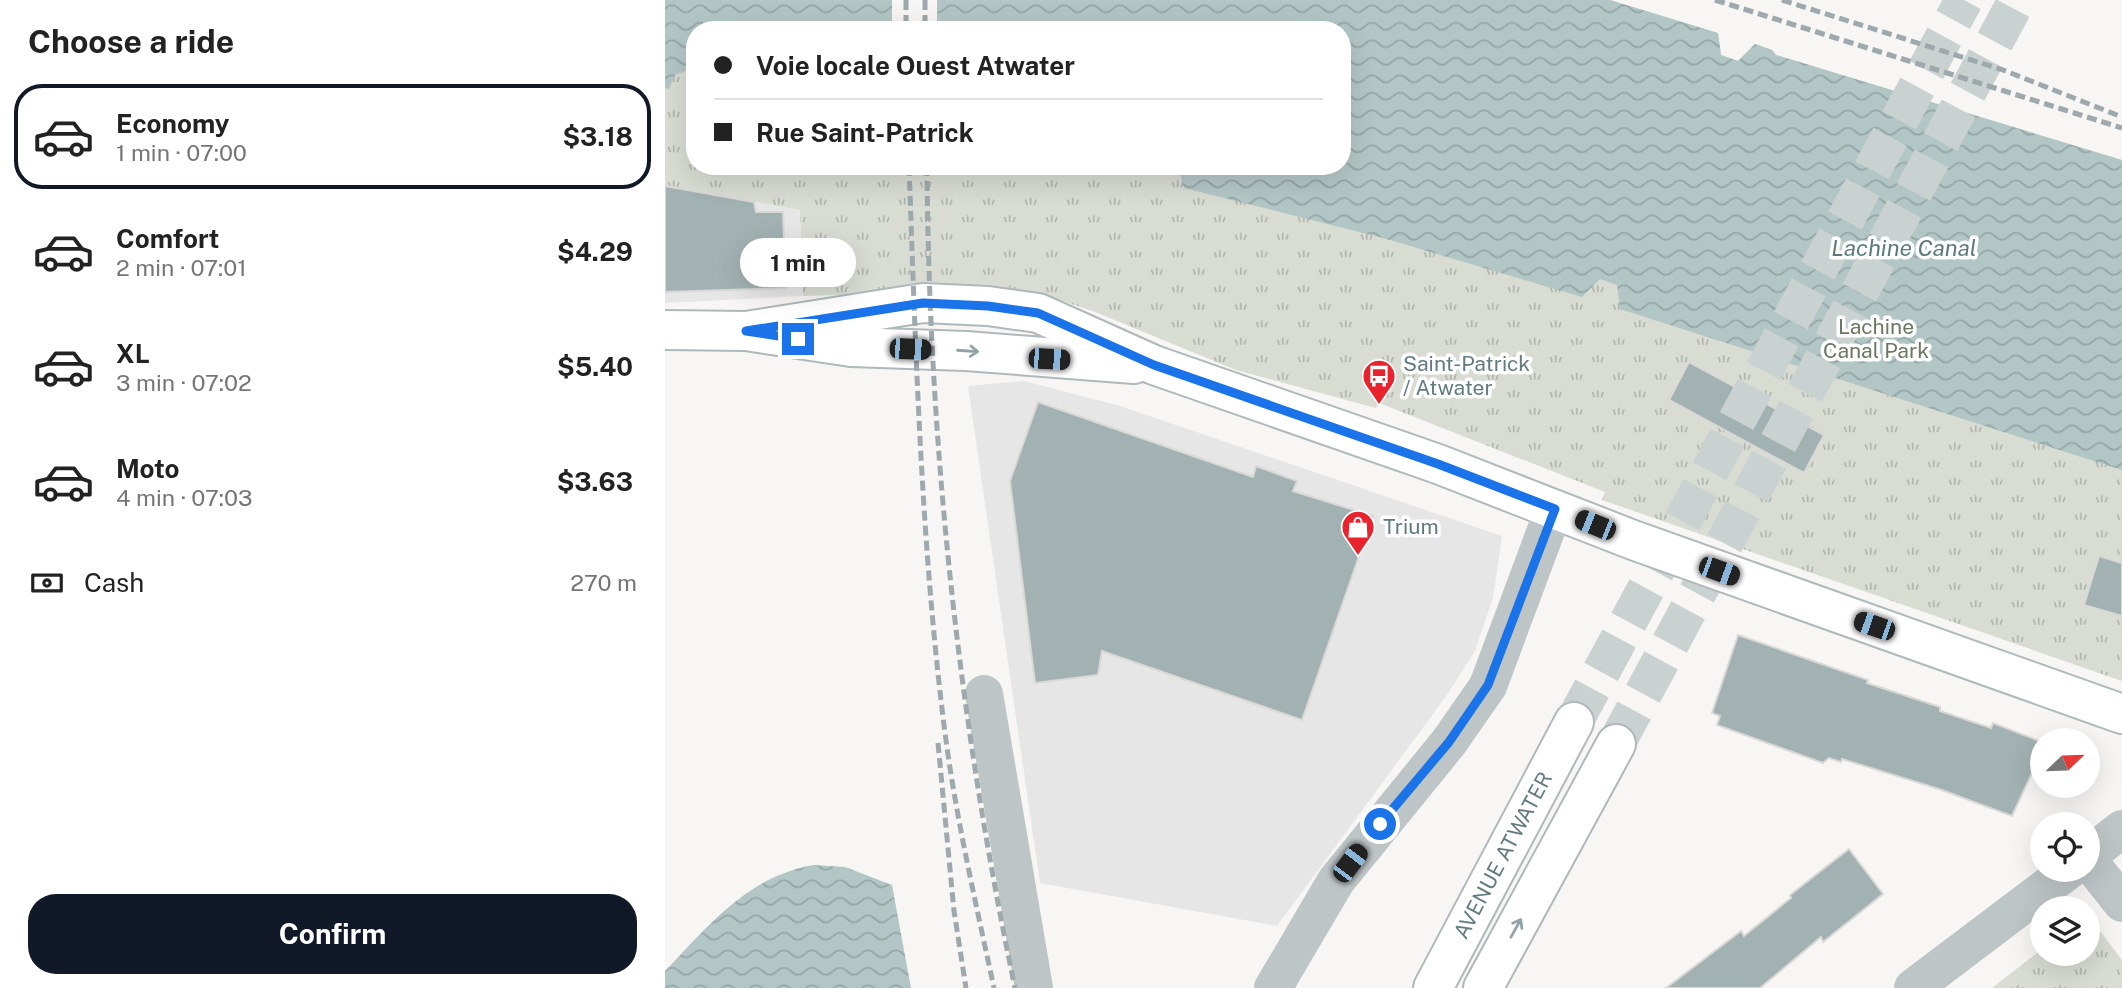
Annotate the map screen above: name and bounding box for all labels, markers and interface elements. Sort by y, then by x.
text: Choose a ride [28,23,234,60]
text: Voie locale Ouest Atwater [756,50,1075,81]
icon: car [32,105,95,168]
text: Economy [116,108,229,139]
text: Rue Saint-Patrick [756,117,974,148]
text: $3.18 [562,121,633,152]
text: 1 min · 07:00 [116,139,247,166]
icon: car [32,220,95,283]
text: Comfort [116,223,219,254]
water label: Lachine Canal [1831,234,1977,261]
text: $4.29 [557,236,633,267]
callout: 1 min [740,238,856,286]
text: 1 min [770,249,826,276]
text: 2 min · 07:01 [116,254,247,281]
park label: Lachine Canal Park [1823,314,1929,363]
route end [782,323,814,355]
icon: car [32,335,95,398]
text: XL [116,338,150,369]
car [889,338,932,360]
one-way arrow [956,345,979,358]
car [1028,347,1071,371]
text: $5.40 [557,351,633,382]
place label: Saint-Patrick / Atwater [1403,351,1530,400]
bus stop icon: Saint-Patrick / Atwater [1360,357,1398,406]
text: 3 min · 07:02 [116,369,252,396]
icon: car [32,450,95,513]
text: Moto [116,453,179,484]
text: $3.63 [557,466,633,497]
text: 4 min · 07:03 [116,484,252,511]
car [1572,507,1619,543]
shop icon: Trium [1339,508,1377,557]
place label: Trium [1383,514,1439,539]
car [1696,554,1743,588]
icon: cash [28,564,66,602]
text: Cash [84,567,144,598]
text: 270 m [570,569,637,596]
car [1851,609,1898,643]
north arrow [2030,728,2100,798]
map controls [2030,728,2100,966]
street label: AVENUE ATWATER [1448,768,1557,943]
route start [1364,808,1396,840]
button: locate [2030,812,2100,882]
car [1329,840,1372,886]
button: Confirm [28,894,637,974]
button: layers [2030,896,2100,966]
one-way arrow [1510,918,1523,939]

